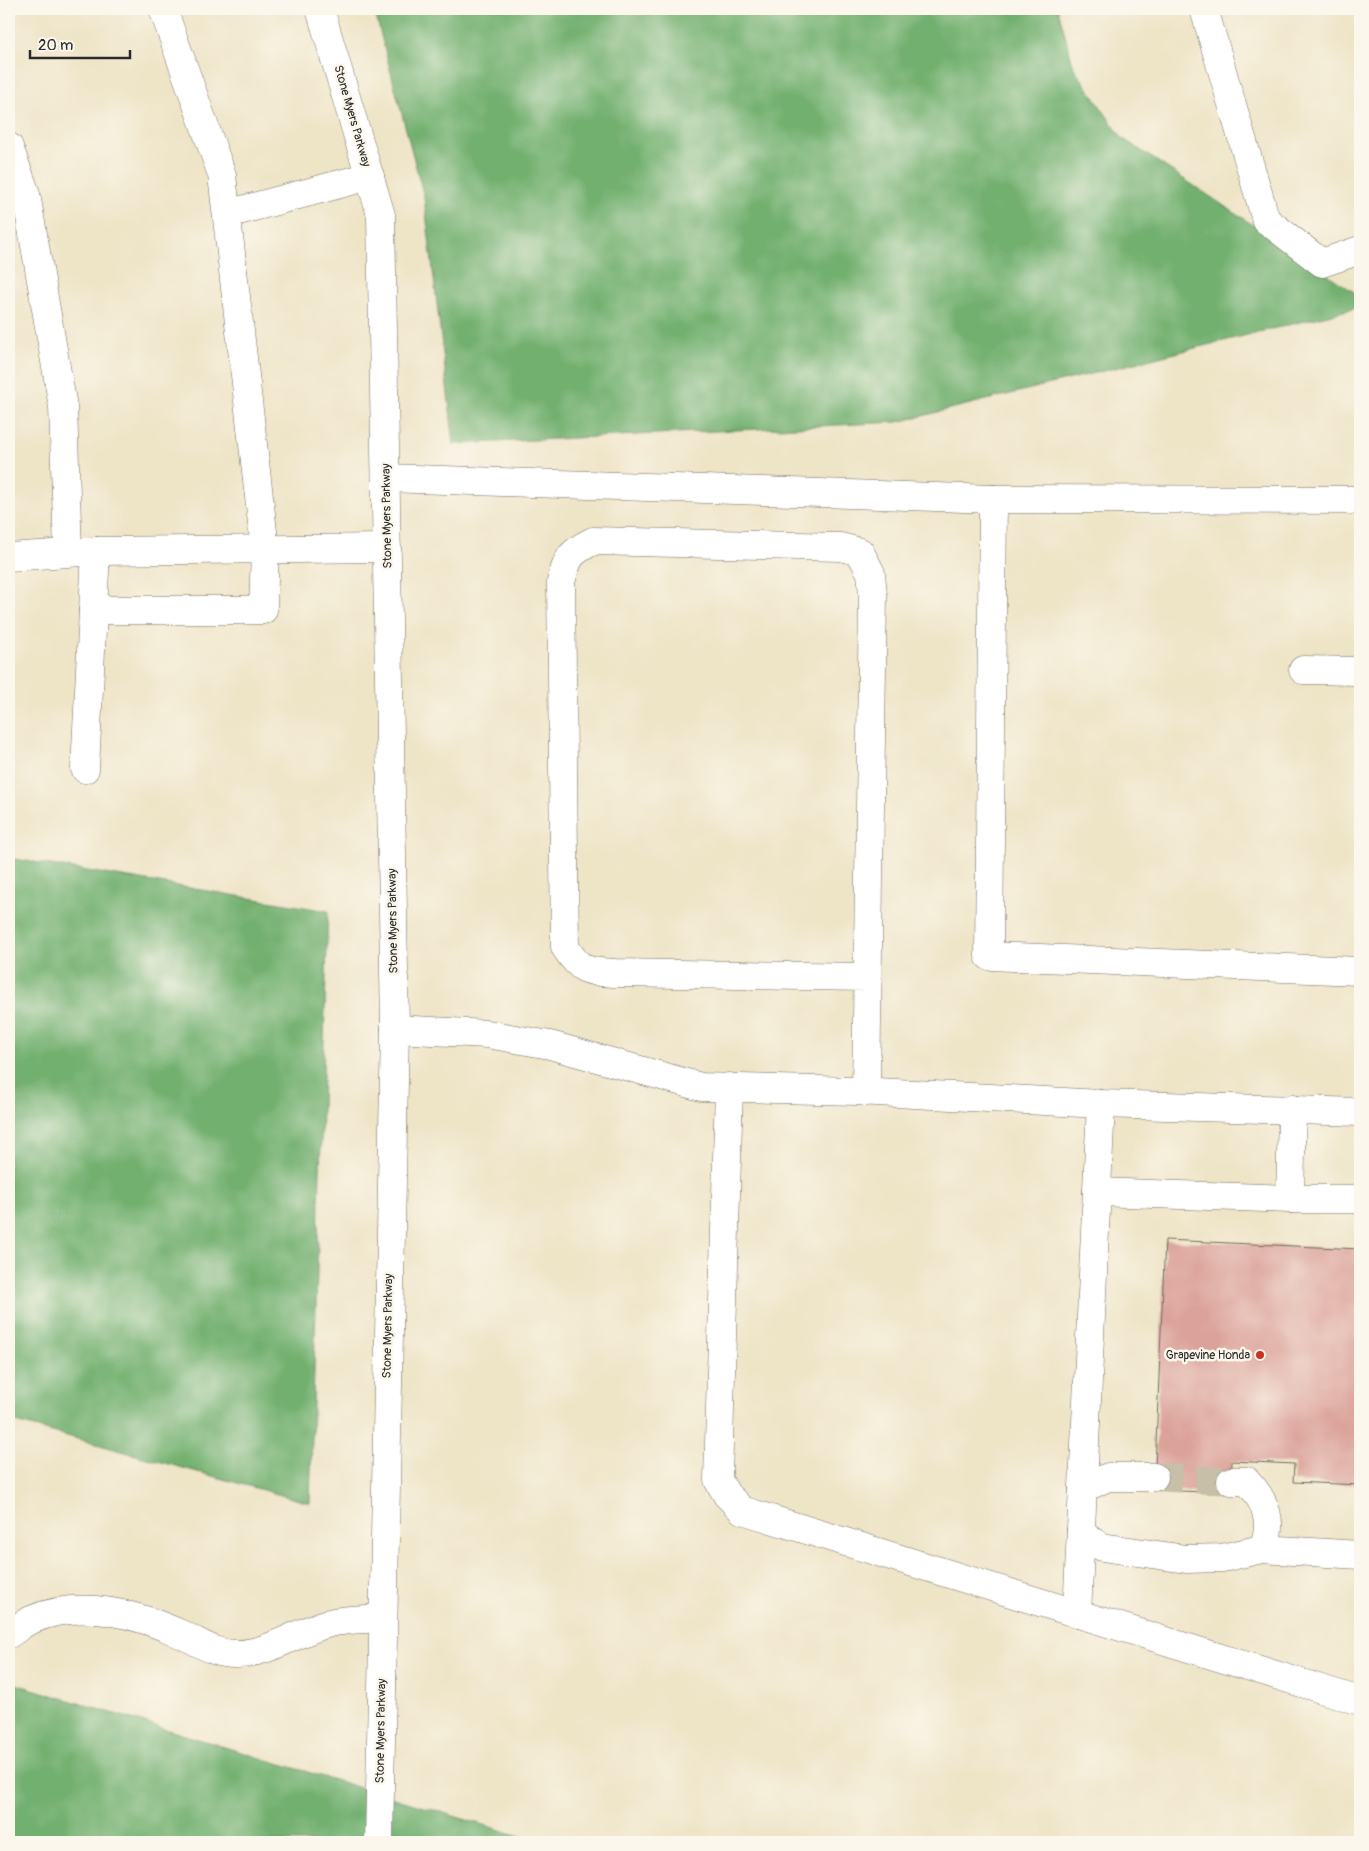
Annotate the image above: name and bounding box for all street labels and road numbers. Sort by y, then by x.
street label: Stone Myers Parkway [330,63,374,169]
street label: Stone Myers Parkway [379,463,395,569]
street label: Stone Myers Parkway [385,868,401,974]
street label: Stone Myers Parkway [380,1273,396,1379]
street label: Stone Myers Parkway [373,1678,389,1784]

